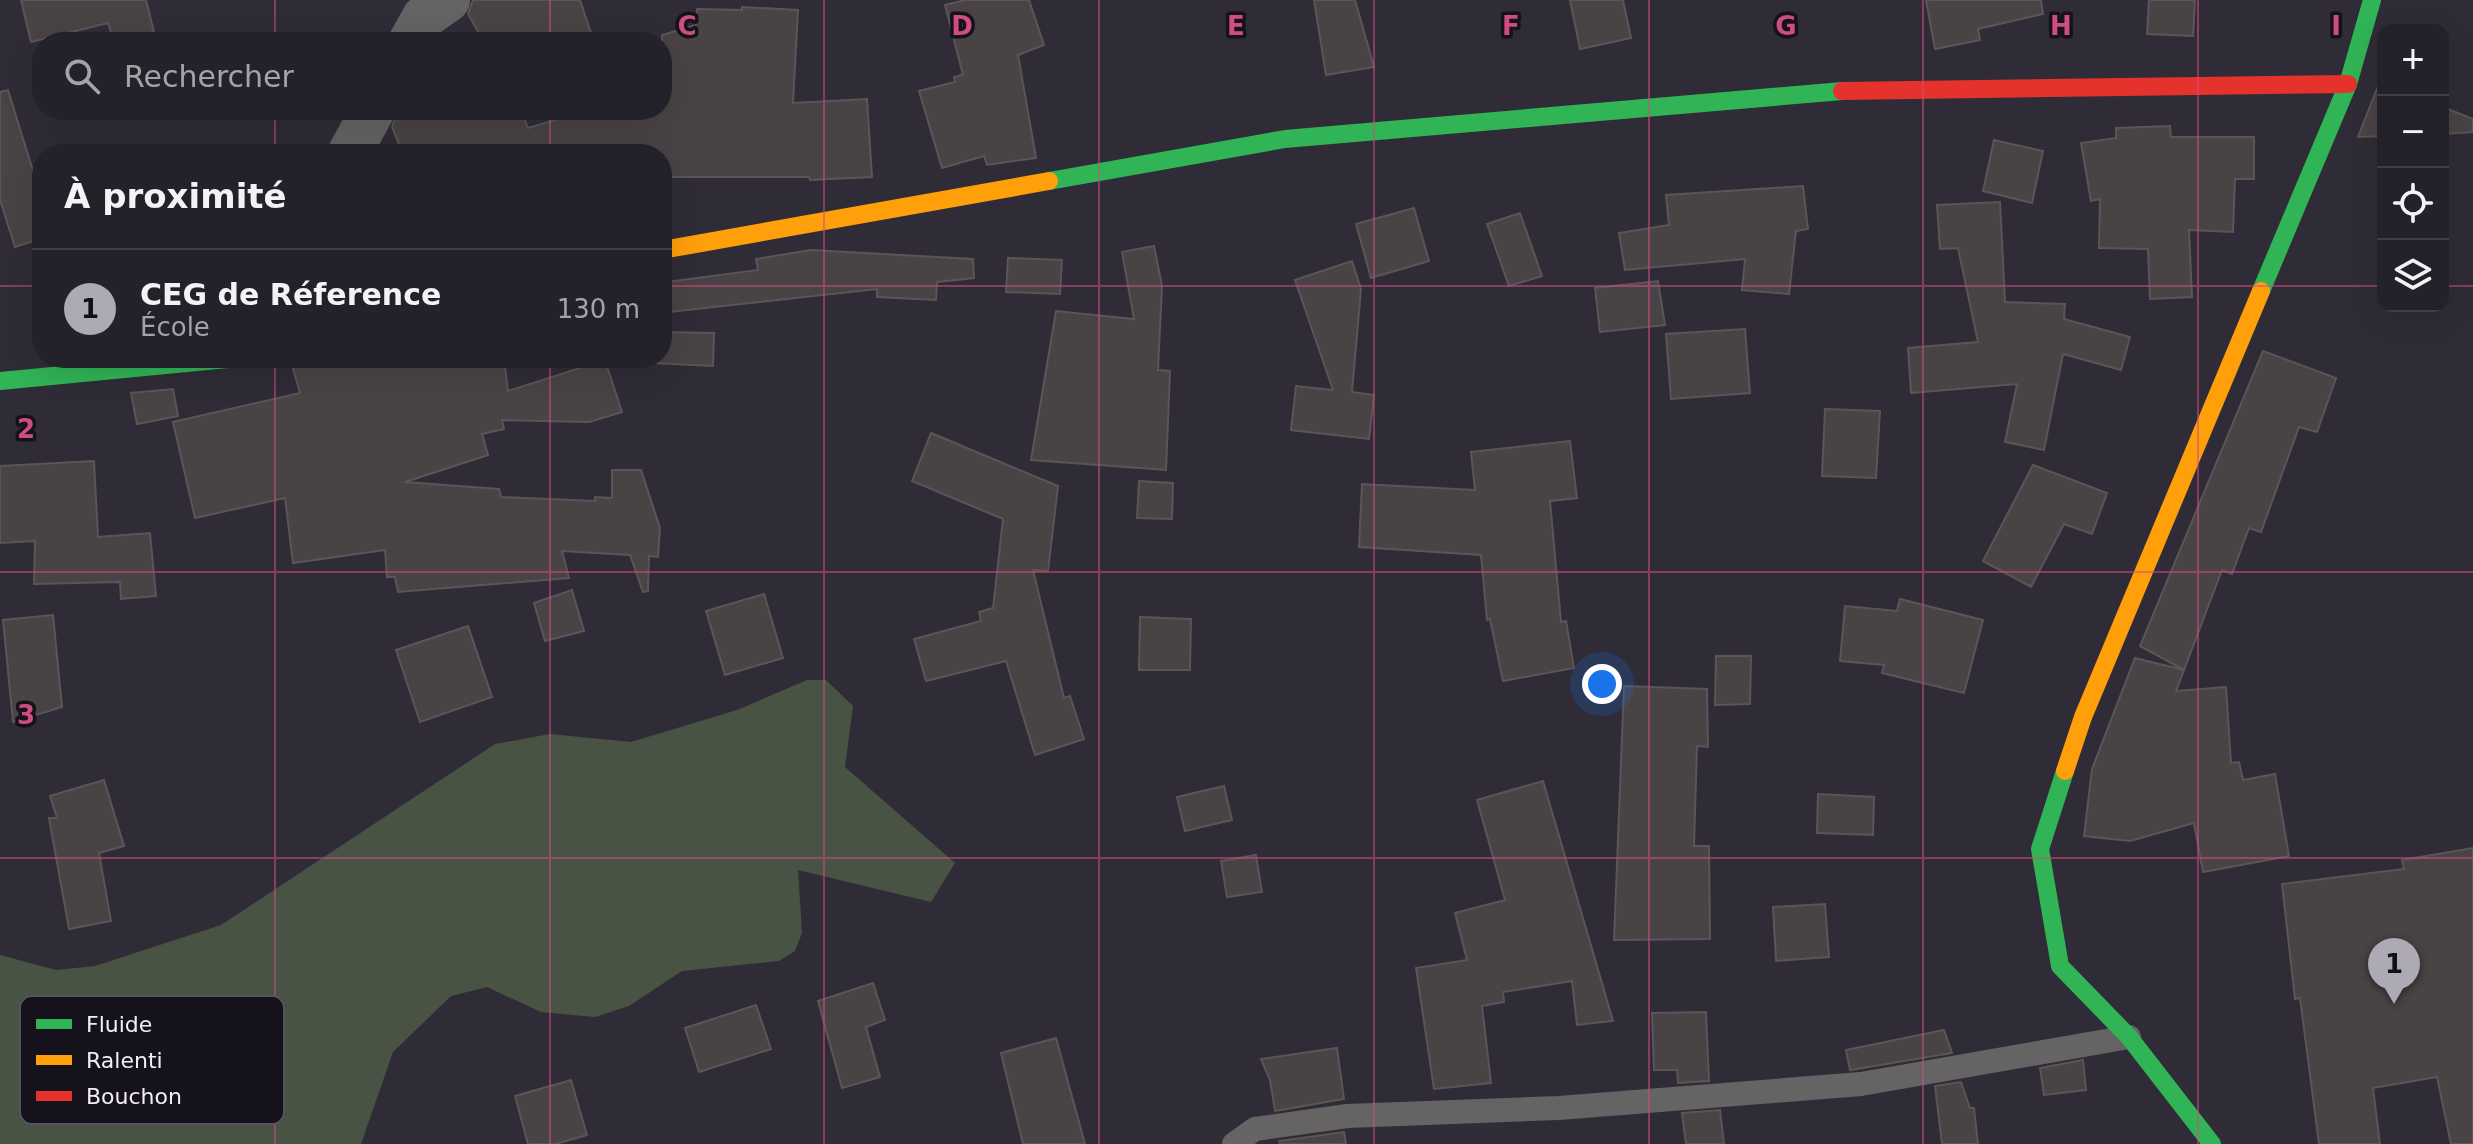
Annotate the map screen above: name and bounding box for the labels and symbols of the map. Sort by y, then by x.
text: C [677,11,697,41]
text: D [951,11,973,41]
text: E [1227,11,1245,41]
text: F [1502,11,1520,41]
text: G [1775,11,1797,41]
text: H [2050,11,2072,41]
text: I [2331,11,2341,41]
text: 2 [17,414,35,444]
your location [1582,664,1622,704]
text: 3 [17,700,35,730]
pin: 1 [2368,938,2420,1004]
legend [20,996,284,1124]
text: Fluide [86,1012,152,1037]
text: Ralenti [86,1048,163,1073]
text: Bouchon [86,1084,182,1109]

